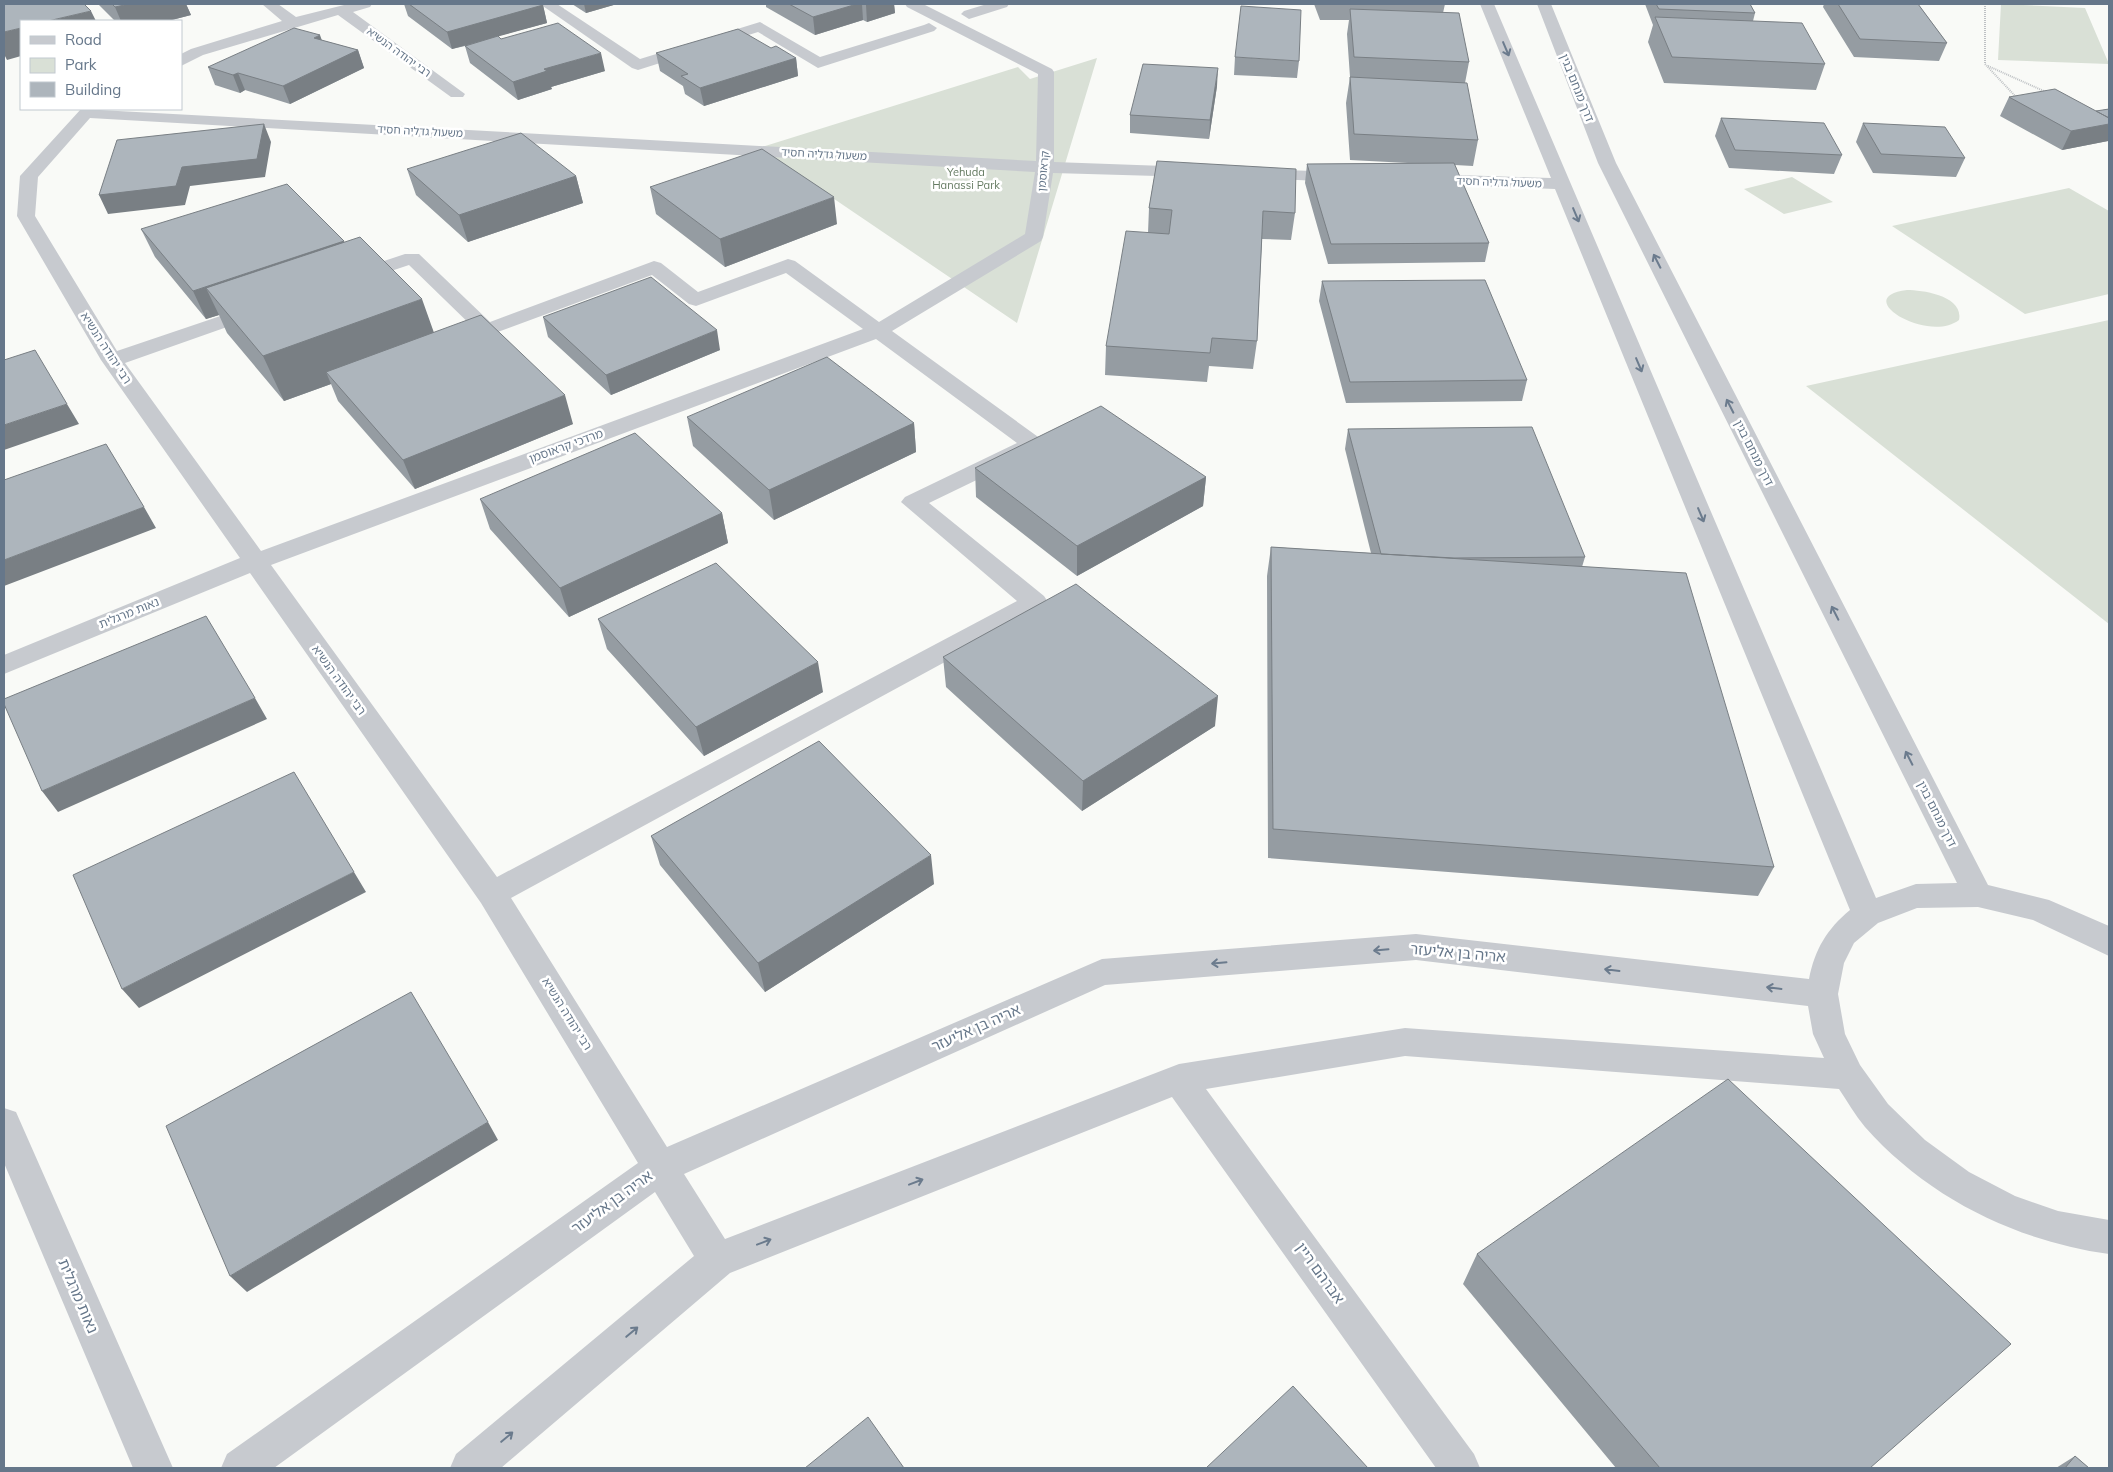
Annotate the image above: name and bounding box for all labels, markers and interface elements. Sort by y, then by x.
legend [20,20,182,110]
street label: רבי יהודה הנשיא [364,24,434,80]
text: Road [65,30,102,49]
one-way arrow [1502,41,1512,56]
street label: דרך מנחם בגין [1557,52,1598,124]
text: Park [65,55,97,74]
text: Building [65,80,121,99]
street label: משעול גדליה חסיד [377,122,463,140]
street label: משעול גדליה חסיד [781,145,867,163]
street label: קראוסמן [1034,150,1052,192]
park label: Yehuda Hanassi Park [932,165,1000,192]
street label: משעול גדליה חסיד [1456,174,1542,190]
one-way arrow [1573,207,1582,222]
one-way arrow [1652,254,1661,269]
street label: רבי יהודה הנשיא [78,309,135,386]
one-way arrow [1635,357,1644,372]
one-way arrow [1725,399,1734,414]
street label: דרך מנחם בגין [1731,417,1778,489]
street label: מרדכי קראוסמן [527,425,605,466]
one-way arrow [1697,507,1706,522]
street label: נאות מרגלית [97,594,161,631]
one-way arrow [1830,606,1839,621]
street label: רבי יהודה הנשיא [309,642,370,718]
one-way arrow [1904,751,1913,766]
street label: דרך מנחם בגין [1914,778,1961,850]
street label: אריה בן אליעזר [1410,939,1506,966]
one-way arrow [1374,945,1390,955]
one-way arrow [1212,958,1228,967]
one-way arrow [1605,965,1621,975]
street label: רבי יהודה הנשיא [539,975,596,1053]
one-way arrow [1766,983,1782,993]
street label: אריה בן אליעזר [928,999,1023,1056]
street label: אריה בן אליעזר [567,1166,656,1237]
one-way arrow [908,1177,923,1187]
one-way arrow [756,1237,772,1246]
street label: אברהם ריין [1292,1239,1349,1307]
street label: נאות מרגלית [54,1256,103,1336]
one-way arrow [625,1327,638,1338]
one-way arrow [501,1431,514,1443]

